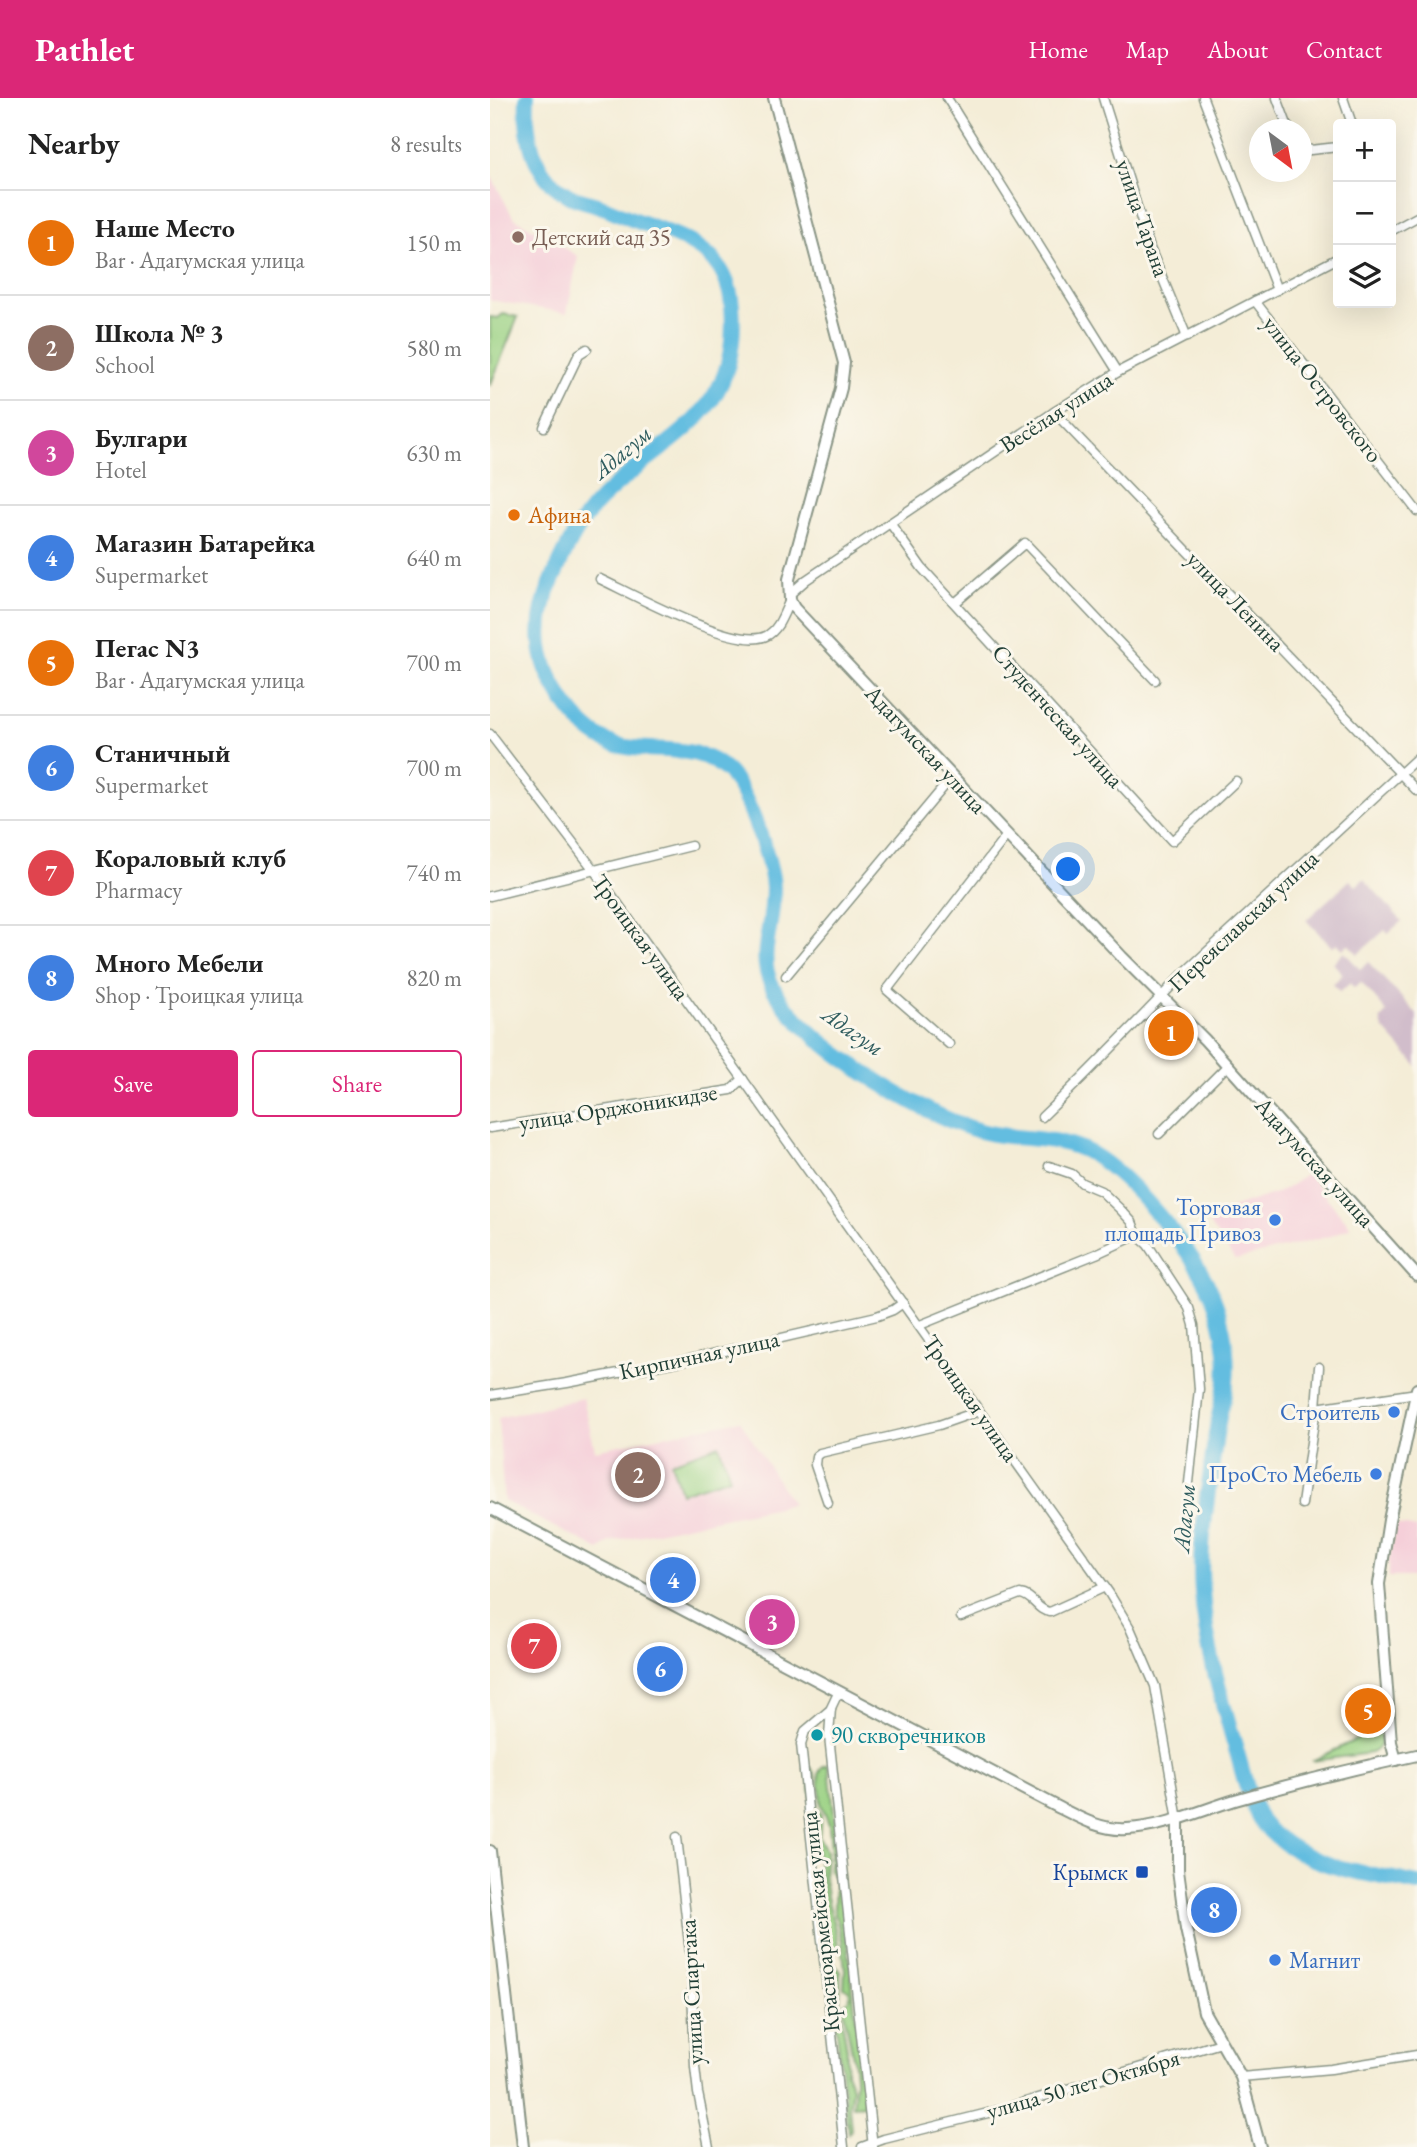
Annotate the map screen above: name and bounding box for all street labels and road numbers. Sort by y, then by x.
street label: улица Тарана [1109,155,1177,281]
street label: улица Островского [1256,310,1390,468]
street label: Весёлая улица [994,364,1119,460]
street label: улица Ленина [1180,544,1292,658]
street label: Студенческая улица [986,638,1131,795]
street label: Адагумская улица [858,677,994,820]
street label: Переяславская улица [1161,843,1325,999]
street label: Троицкая улица [585,868,697,1007]
street label: улица Орджоникидзе [517,1077,719,1137]
street label: Адагумская улица [1248,1090,1382,1234]
street label: Кирпичная улица [616,1323,783,1387]
street label: Троицкая улица [916,1328,1026,1468]
street label: Красноармейская улица [793,1809,846,2034]
street label: улица Спартака [672,1918,710,2066]
street label: улица 50 лет Октября [983,2042,1183,2126]

